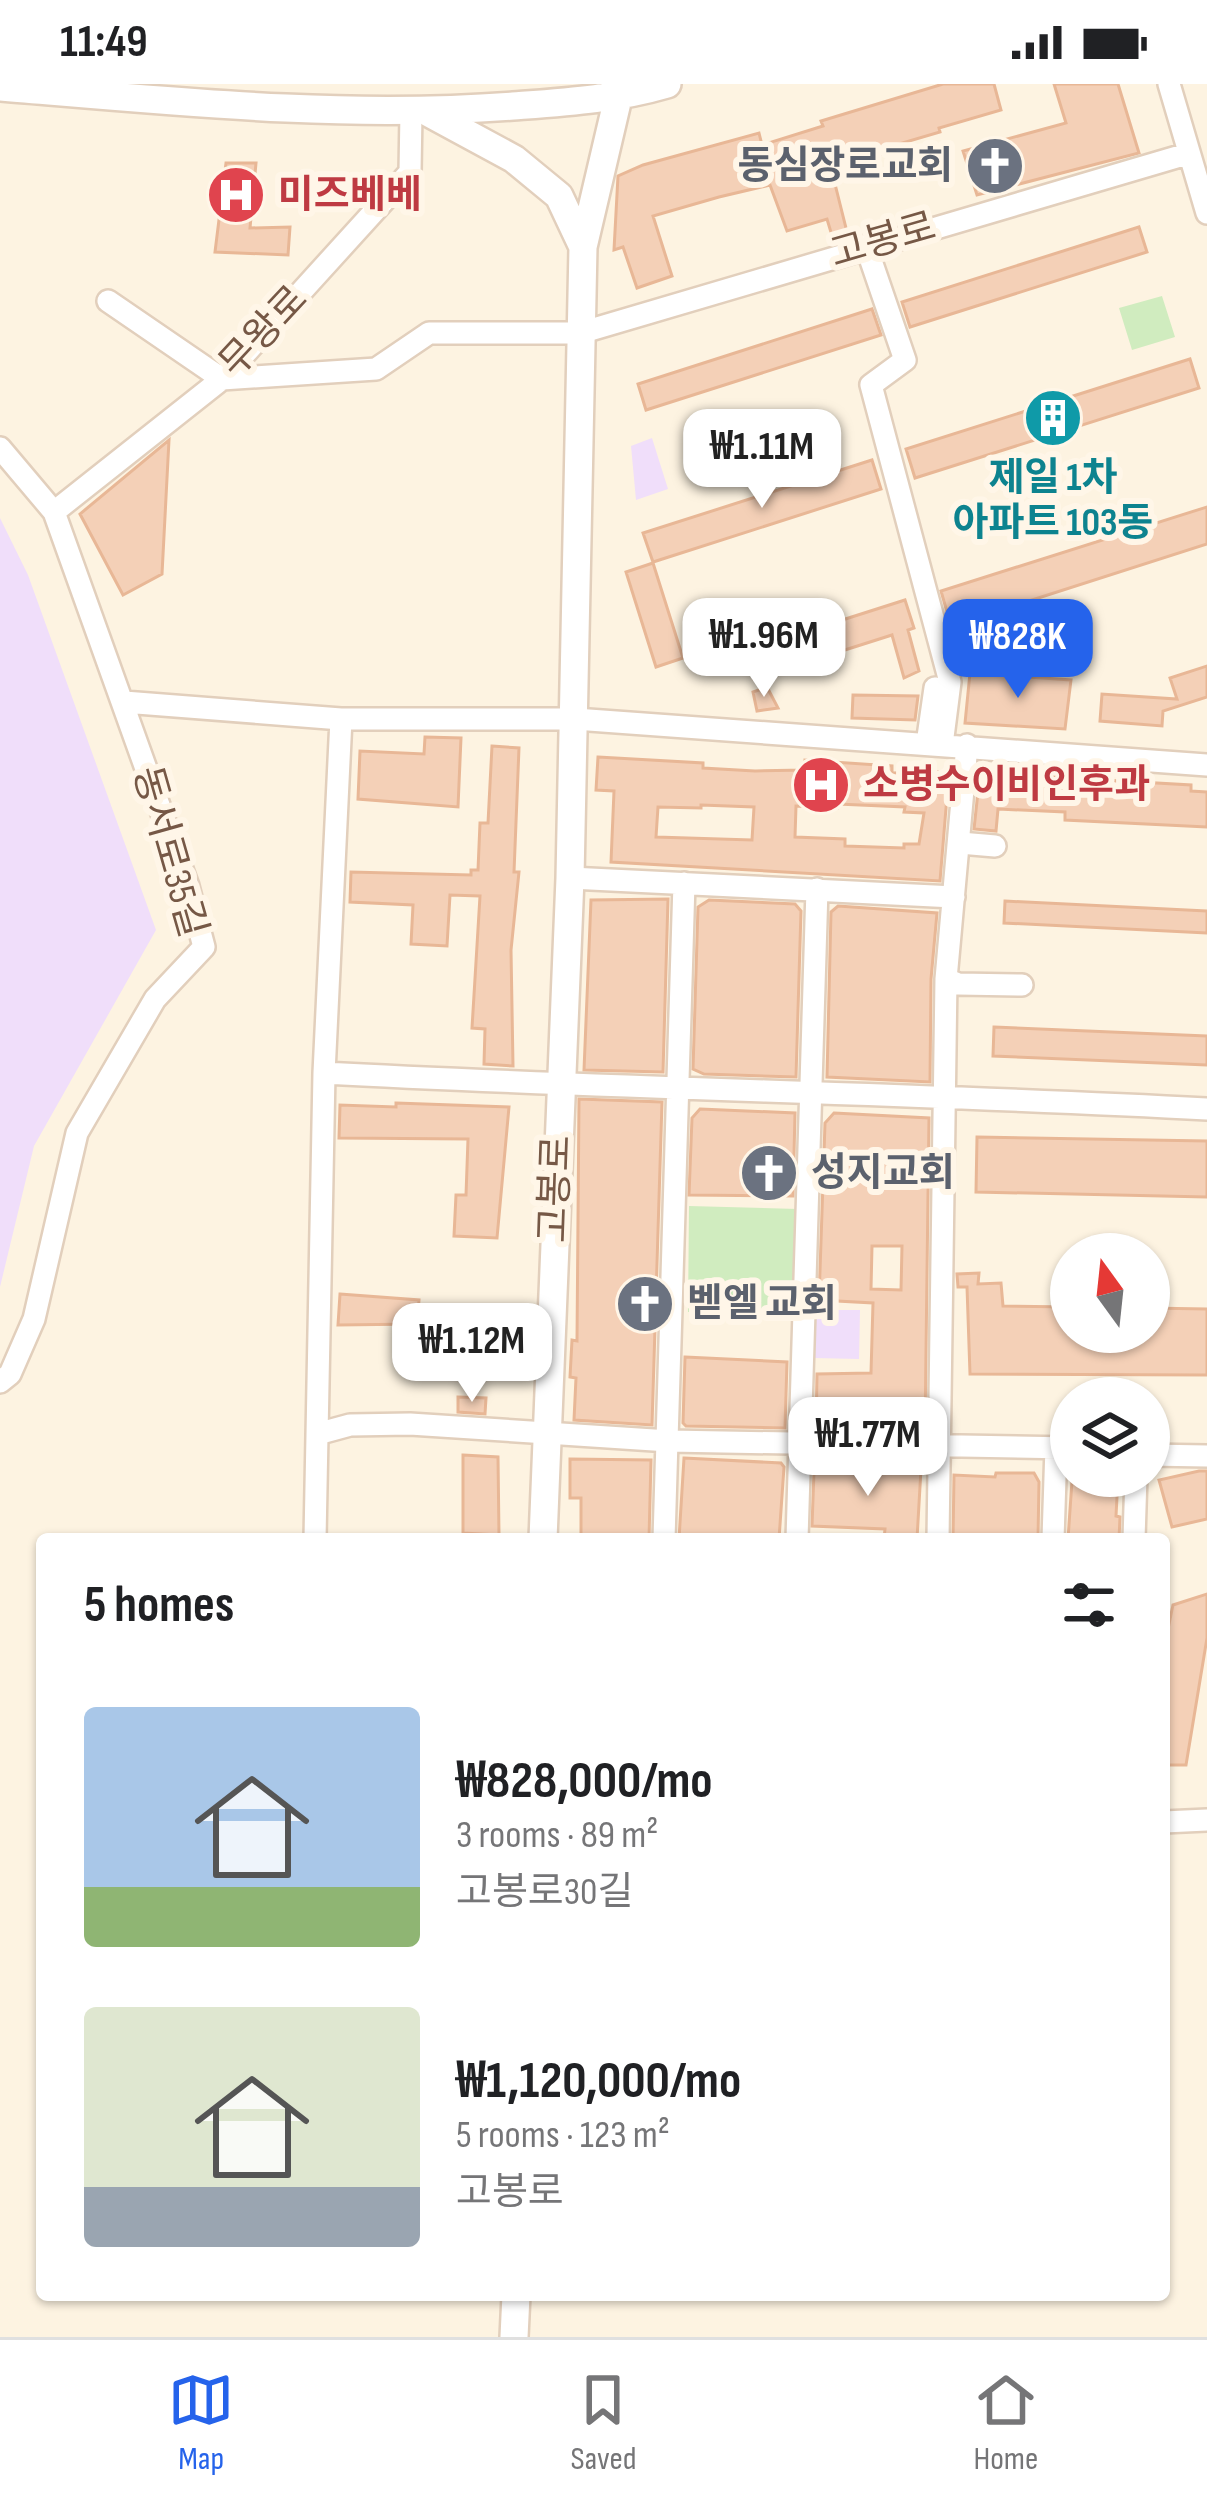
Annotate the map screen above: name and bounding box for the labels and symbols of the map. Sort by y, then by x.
church icon: 동심장로교회 [964,135,1026,197]
place label: 동심장로교회 [738,143,953,190]
hospital icon: 미즈베베 [205,164,267,226]
place label: 미즈베베 [278,172,422,219]
street label: 고봉로 [825,204,941,278]
street label: 무왕로 [210,277,318,387]
building icon: 제일 1차 아파트 103동 [1022,387,1084,449]
pin: ₩1.11M [664,409,860,511]
place label: 제일 1차 아파트 103동 [953,455,1153,547]
pin: ₩1.96M [666,598,862,700]
pin: ₩828K [934,599,1102,701]
hospital icon: 소병수이비인후과 [790,754,852,816]
street label: 동서로35길 [122,761,216,943]
place label: 소병수이비인후과 [863,762,1150,809]
street label: 고봉로 [531,1134,581,1244]
church icon: 성지교회 [738,1142,800,1204]
place label: 성지교회 [811,1150,955,1197]
north arrow [1050,1233,1170,1353]
church icon: 벧엘 교회 [614,1273,676,1335]
place label: 벧엘 교회 [687,1281,837,1328]
pin: ₩1.12M [374,1303,570,1405]
pin: ₩1.77M [770,1397,966,1499]

